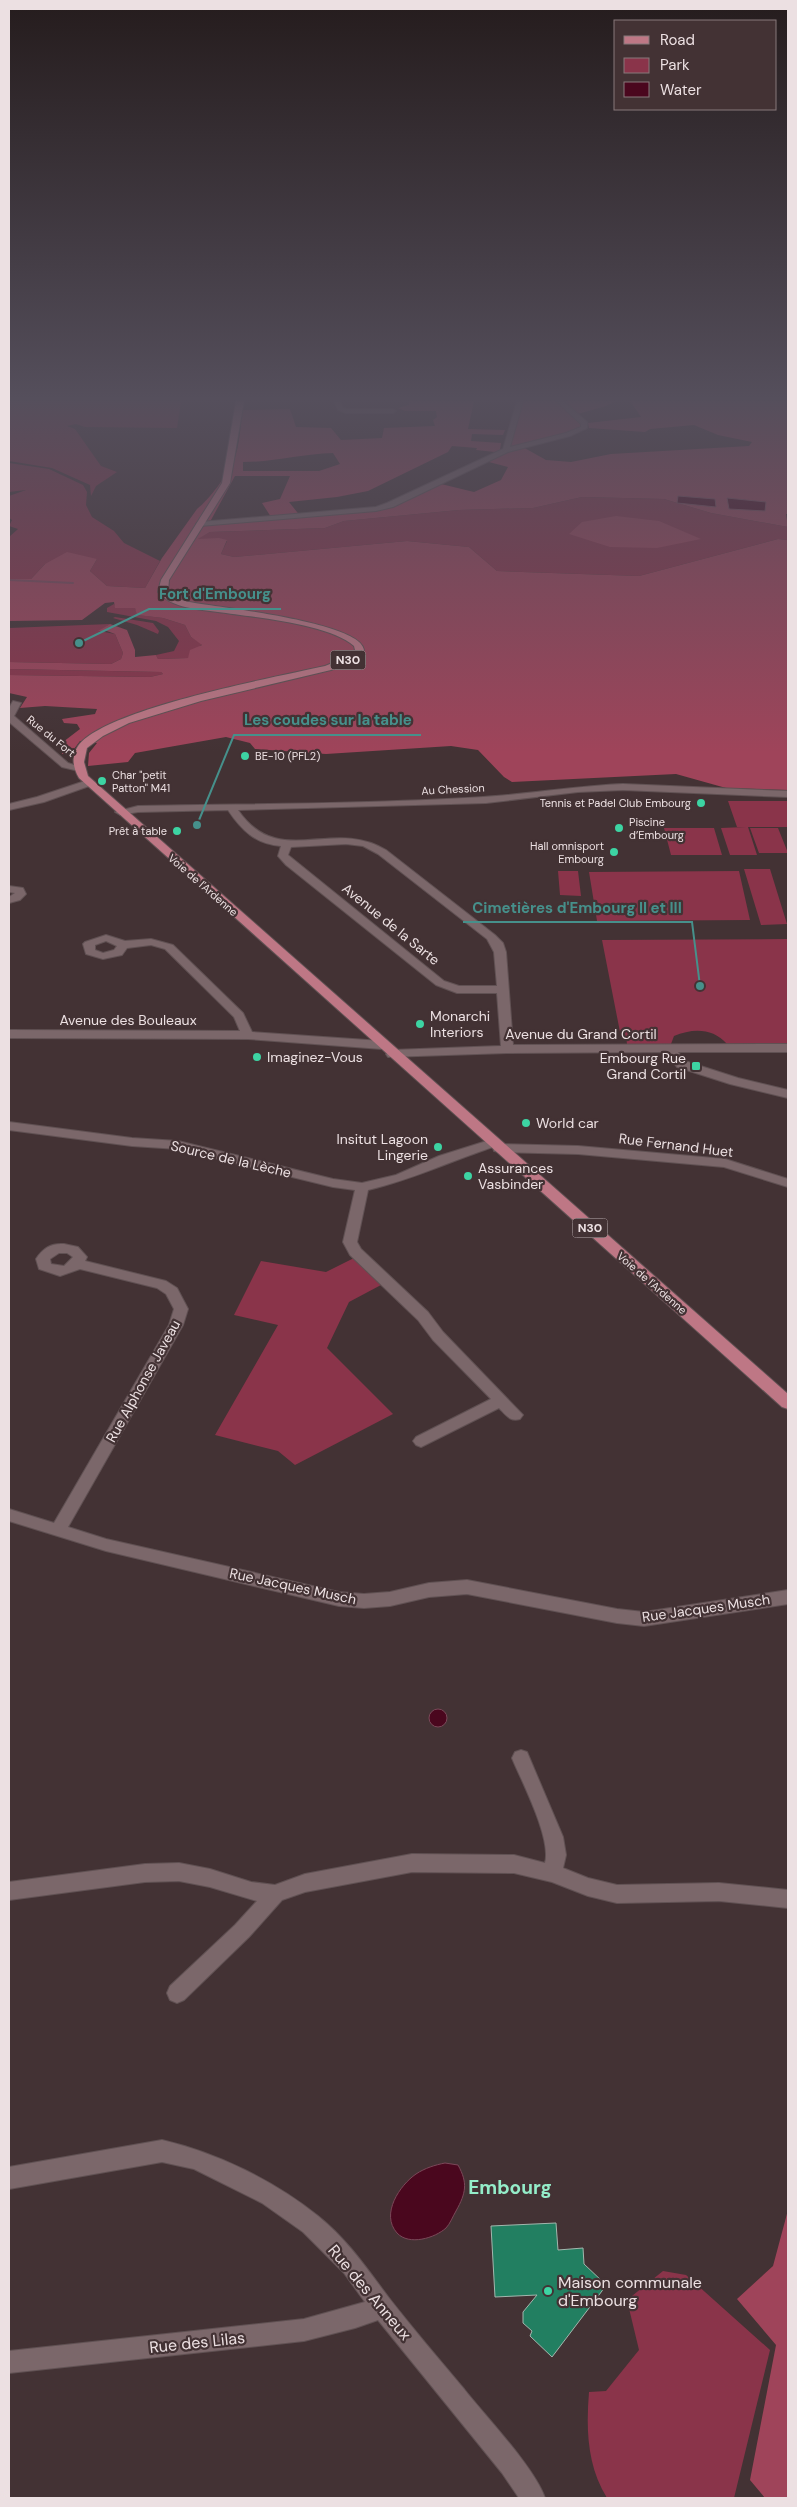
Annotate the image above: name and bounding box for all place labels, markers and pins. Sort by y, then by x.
callout: Fort d'Embourg [149,579,281,609]
callout: Les coudes sur la table [234,705,421,735]
place label: BE-10 (PFL2) [255,749,320,763]
marker: BE-10 (PFL2) [239,750,251,762]
place label: Char "petit Patton" M41 [112,768,170,795]
marker: Char "petit Patton" M41 [96,775,108,787]
place label: Tennis et Padel Club Embourg [540,796,691,810]
marker: Tennis et Padel Club Embourg [695,797,707,809]
place label: Piscine d’Embourg [629,815,684,842]
marker: Piscine d’Embourg [613,822,625,834]
place label: Prêt à table [109,824,167,838]
marker: Prêt à table [171,825,183,837]
place label: Hall omnisport Embourg [530,839,604,866]
marker: Hall omnisport Embourg [608,846,620,858]
callout: Cimetières d'Embourg II et III [463,892,692,922]
place label: Monarchi Interiors [430,1007,490,1041]
marker: Monarchi Interiors [414,1018,426,1030]
place label: Imaginez-Vous [267,1048,363,1066]
place label: Embourg Rue Grand Cortil [600,1049,686,1083]
marker: Imaginez-Vous [251,1051,263,1063]
marker: Embourg Rue Grand Cortil [690,1060,702,1072]
place label: World car [536,1114,599,1132]
marker: World car [520,1117,532,1129]
place label: Insitut Lagoon Lingerie [336,1130,428,1164]
marker: Insitut Lagoon Lingerie [432,1141,444,1153]
place label: Assurances Vasbinder [478,1159,553,1193]
marker: Assurances Vasbinder [462,1170,474,1182]
place label: Maison communale d'Embourg [558,2272,702,2311]
marker: Maison communale d'Embourg [542,2285,554,2297]

